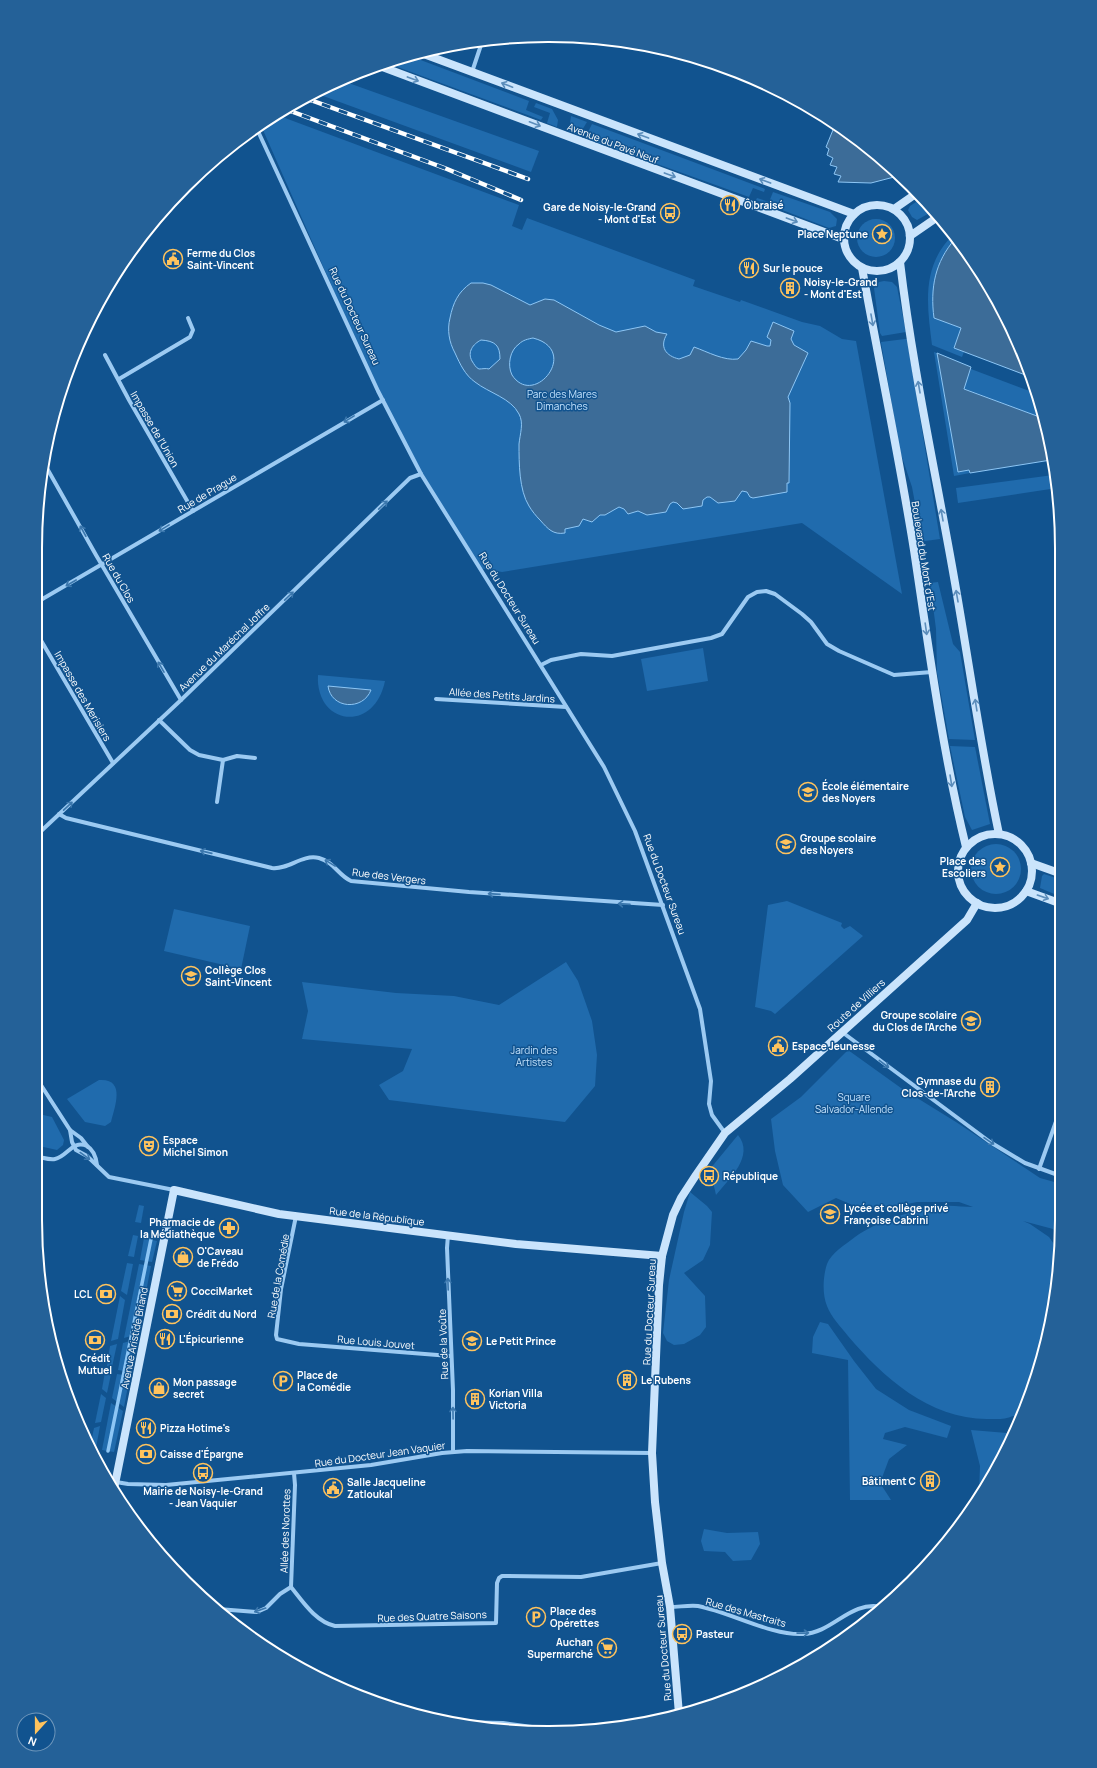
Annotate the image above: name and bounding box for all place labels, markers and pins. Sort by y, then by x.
restaurant icon: Ô braisé [719,194,741,216]
place label: Ô braisé [744,198,784,212]
place label: Gare de Noisy-le-Grand - Mont d'Est [543,200,656,226]
bus stop icon: Gare de Noisy-le-Grand - Mont d'Est [659,202,681,224]
place icon: Place Neptune [871,223,893,245]
place label: Place Neptune [797,227,868,241]
place label: Ferme du Clos Saint-Vincent [187,246,256,272]
public building icon: Ferme du Clos Saint-Vincent [162,248,184,270]
restaurant icon: Sur le pouce [738,257,760,279]
place label: Sur le pouce [763,261,823,275]
place label: Noisy-le-Grand - Mont d'Est [804,275,878,301]
building icon: Noisy-le-Grand - Mont d'Est [779,277,801,299]
place label: École élémentaire des Noyers [822,779,909,805]
school or university icon: École élémentaire des Noyers [797,781,819,803]
place label: Groupe scolaire des Noyers [800,831,876,857]
school or university icon: Groupe scolaire des Noyers [775,833,797,855]
place label: Place des Escoliers [940,854,987,880]
place icon: Place des Escoliers [989,856,1011,878]
place label: Collège Clos Saint-Vincent [205,963,272,989]
school or university icon: Collège Clos Saint-Vincent [180,965,202,987]
place label: Groupe scolaire du Clos de l'Arche [872,1008,957,1034]
school or university icon: Groupe scolaire du Clos de l'Arche [960,1010,982,1032]
public building icon: Espace Jeunesse [767,1035,789,1057]
place label: Espace Jeunesse [792,1039,875,1053]
place label: Gymnase du Clos-de-l'Arche [901,1074,976,1100]
building icon: Gymnase du Clos-de-l'Arche [979,1076,1001,1098]
place label: Espace Michel Simon [163,1133,228,1159]
theatre icon: Espace Michel Simon [138,1135,160,1157]
bus stop icon: République [698,1165,720,1187]
place label: République [723,1169,778,1183]
place label: Lycée et collège privé Françoise Cabrini [844,1201,948,1227]
school or university icon: Lycée et collège privé Françoise Cabrini [819,1203,841,1225]
place label: Pharmacie de la Médiathèque [140,1215,215,1241]
pharmacy icon: Pharmacie de la Médiathèque [218,1217,240,1239]
place label: O'Caveau de Frédo [197,1244,243,1270]
shop icon: O'Caveau de Frédo [172,1246,194,1268]
supermarket icon: CocciMarket [166,1280,188,1302]
bank icon: LCL [95,1283,117,1305]
place label: CocciMarket [191,1284,253,1298]
place label: LCL [74,1287,93,1301]
bank icon: Crédit du Nord [161,1303,183,1325]
place label: Crédit du Nord [186,1307,257,1321]
restaurant icon: L'Épicurienne [154,1328,176,1350]
bank icon: Crédit Mutuel [84,1329,106,1351]
school or university icon: Le Petit Prince [461,1330,483,1352]
place label: L'Épicurienne [179,1332,244,1346]
place label: Le Petit Prince [486,1334,556,1348]
place label: Crédit Mutuel [78,1351,112,1377]
place label: Place de la Comédie [297,1368,351,1394]
building icon: Le Rubens [616,1369,638,1391]
parking icon: Place de la Comédie [272,1370,294,1392]
place label: Le Rubens [641,1373,691,1387]
place label: Mon passage secret [173,1375,237,1401]
shop icon: Mon passage secret [148,1377,170,1399]
place label: Korian Villa Victoria [489,1386,543,1412]
building icon: Korian Villa Victoria [464,1388,486,1410]
restaurant icon: Pizza Hotime's [135,1417,157,1439]
place label: Pizza Hotime's [160,1421,231,1435]
bank icon: Caisse d'Épargne [135,1443,157,1465]
place label: Caisse d'Épargne [160,1447,244,1461]
bus stop icon: Mairie de Noisy-le-Grand - Jean Vaquier [192,1462,214,1484]
building icon: Bâtiment C [919,1470,941,1492]
place label: Bâtiment C [862,1474,916,1488]
place label: Salle Jacqueline Zatloukal [347,1475,426,1501]
public building icon: Salle Jacqueline Zatloukal [322,1477,344,1499]
place label: Mairie de Noisy-le-Grand - Jean Vaquier [143,1484,263,1510]
place label: Place des Opérettes [550,1604,600,1630]
parking icon: Place des Opérettes [525,1606,547,1628]
bus stop icon: Pasteur [671,1623,693,1645]
place label: Pasteur [696,1627,734,1641]
place label: Auchan Supermarché [527,1635,593,1661]
supermarket icon: Auchan Supermarché [596,1637,618,1659]

